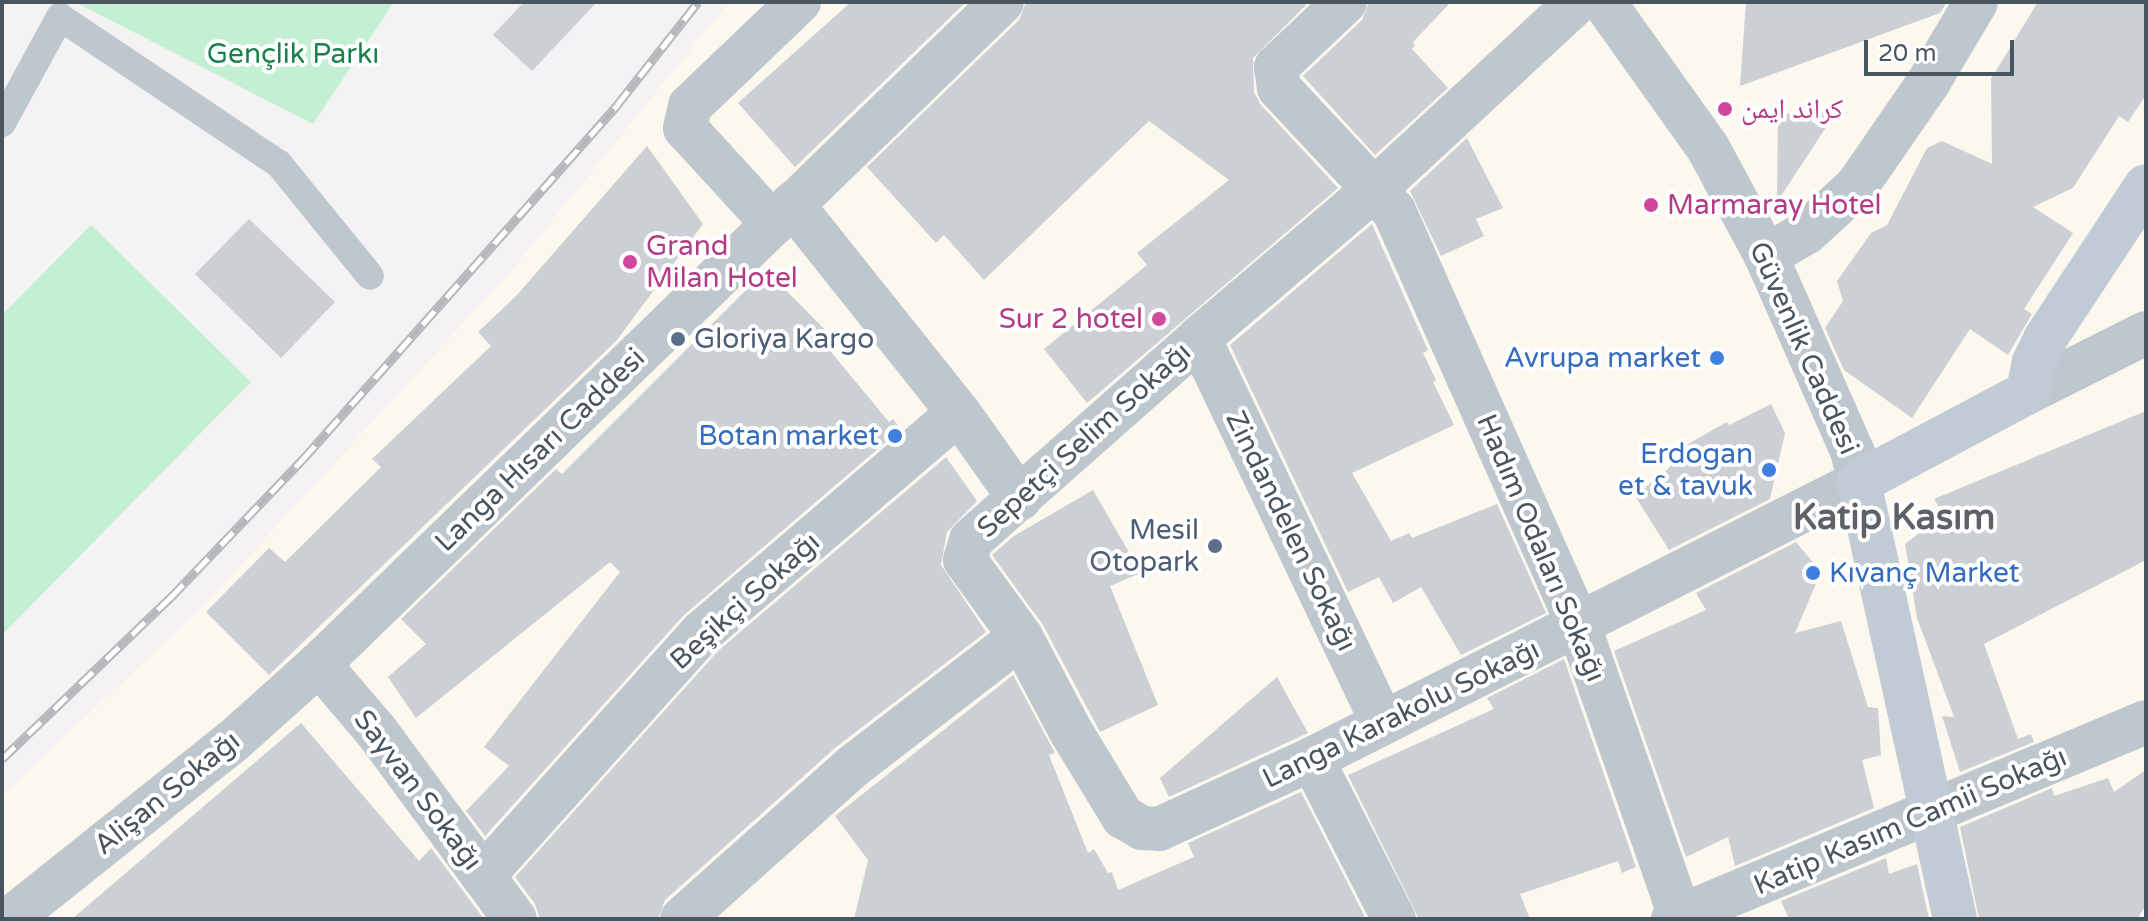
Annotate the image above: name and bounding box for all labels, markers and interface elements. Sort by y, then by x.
scale bar [1868,24,2018,74]
park label: Gençlik Parkı [207,37,379,71]
text: 20 m [1878,39,1936,68]
place label: كراند ايمن [1741,92,1843,126]
marker: كراند ايمن [1716,100,1734,118]
place label: Marmaray Hotel [1667,188,1881,222]
marker: Marmaray Hotel [1642,196,1660,214]
place label: Grand Milan Hotel [646,229,798,295]
street label: Güvenlik Caddesi [1742,237,1866,459]
marker: Grand Milan Hotel [621,253,639,271]
place label: Sur 2 hotel [999,302,1143,336]
marker: Sur 2 hotel [1150,310,1168,328]
place label: Gloriya Kargo [694,322,874,356]
marker: Gloriya Kargo [669,330,687,348]
street label: Sepetçi Selim Sokağı [970,335,1198,545]
street label: Langa Hısarı Caddesi [428,341,652,559]
place label: Avrupa market [1504,341,1701,375]
marker: Avrupa market [1708,349,1726,367]
street label: Zindandelen Sokağı [1218,406,1364,656]
street label: Hadım Odaları Sokağı [1469,409,1613,687]
place label: Botan market [698,419,879,453]
marker: Botan market [886,427,904,445]
place label: Erdogan et & tavuk [1618,437,1753,503]
marker: Erdogan et & tavuk [1760,461,1778,479]
district label: Katip Kasım [1793,496,1995,540]
place label: Mesil Otopark [1089,513,1199,579]
street label: Beşikçi Sokağı [663,525,827,677]
marker: Mesil Otopark [1206,537,1224,555]
place label: Kıvanç Market [1829,556,2019,590]
marker: Kıvanç Market [1804,564,1822,582]
street label: Langa Karakolu Sokağı [1257,632,1545,796]
street label: Sayvan Sokağı [347,703,489,877]
street label: Alişan Sokağı [87,724,247,862]
street label: Katip Kasım Camii Sokağı [1749,740,2071,902]

